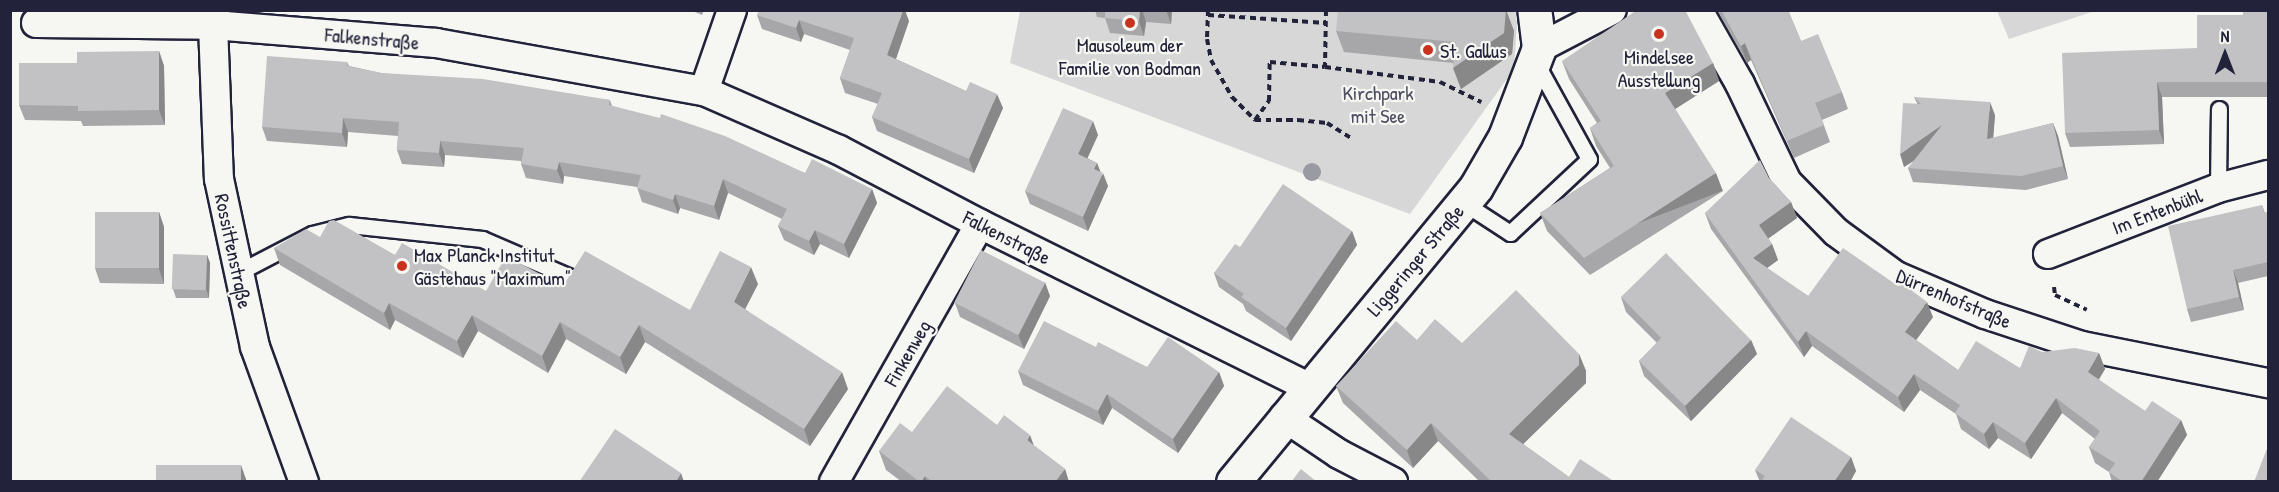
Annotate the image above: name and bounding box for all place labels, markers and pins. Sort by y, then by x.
marker: Mausoleum der Familie von Bodman [1123,16,1137,30]
marker: Mindelsee Ausstellung [1652,27,1666,41]
place label: Mausoleum der Familie von Bodman [1059,33,1201,80]
place label: St. Gallus [1440,38,1507,62]
marker: St. Gallus [1421,43,1435,57]
place label: Mindelsee Ausstellung [1618,44,1700,91]
place label: Max Planck Institut Gästehaus "Maximum" [414,243,571,290]
marker: Max Planck Institut Gästehaus "Maximum" [395,259,409,273]

